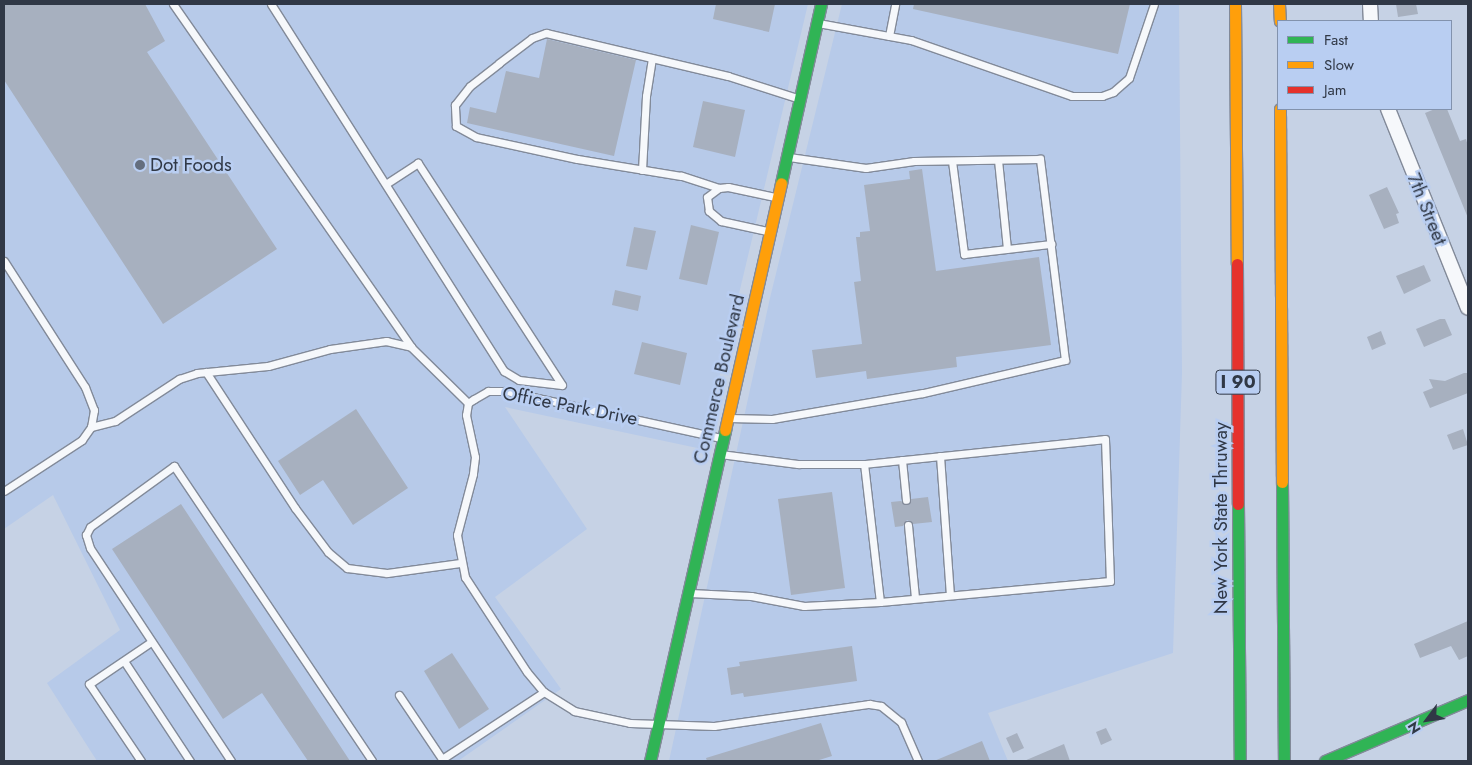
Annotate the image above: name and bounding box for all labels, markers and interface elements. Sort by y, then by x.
legend [1277,20,1452,110]
text: Fast [1324,29,1348,51]
text: Slow [1324,54,1354,76]
text: Jam [1324,79,1347,101]
place label: Dot Foods [150,154,232,176]
marker: Dot Foods [134,159,146,171]
street label: 7th Street [1402,170,1452,248]
street label: Commerce Boulevard [688,292,750,466]
road number: I 90 [1214,367,1262,398]
street label: Office Park Drive [500,382,640,430]
street label: New York State Thruway [1210,422,1232,614]
north arrow [1402,695,1452,745]
text: N [1403,718,1426,738]

